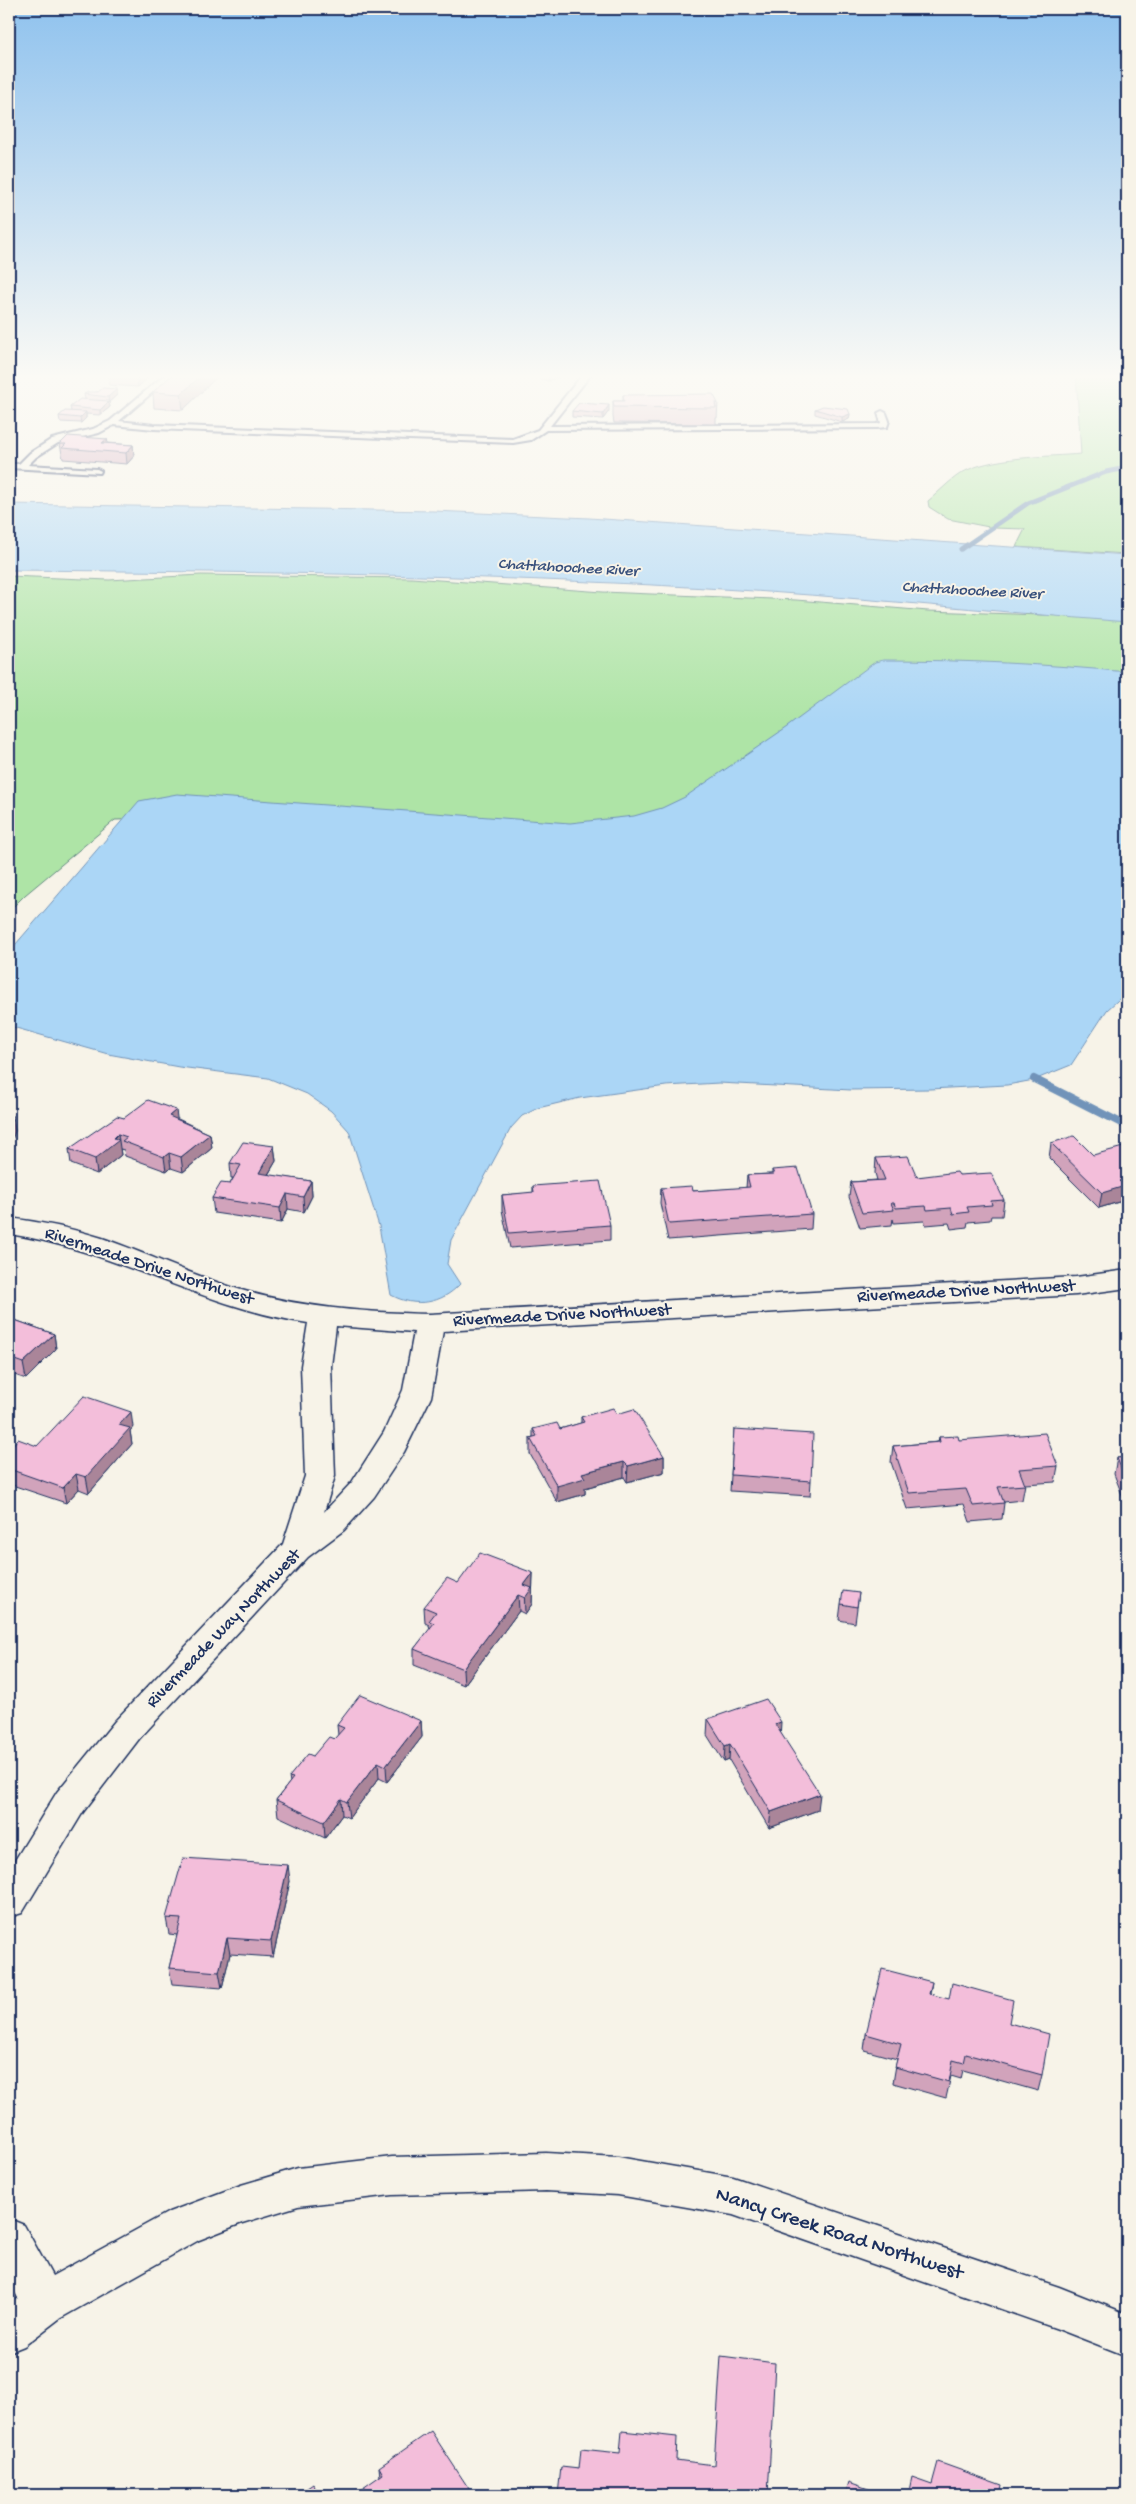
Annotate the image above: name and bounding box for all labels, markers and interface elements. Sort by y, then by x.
water label: Chattahoochee River [497,556,642,582]
water label: Chattahoochee River [901,579,1046,605]
street label: Rivermeade Drive Northwest [42,1223,258,1311]
street label: Rivermeade Drive Northwest [856,1276,1077,1308]
street label: Rivermeade Drive Northwest [452,1300,673,1332]
street label: Rivermeade Way Northwest [142,1544,307,1713]
street label: Nancy Creek Road Northwest [712,2183,968,2288]

